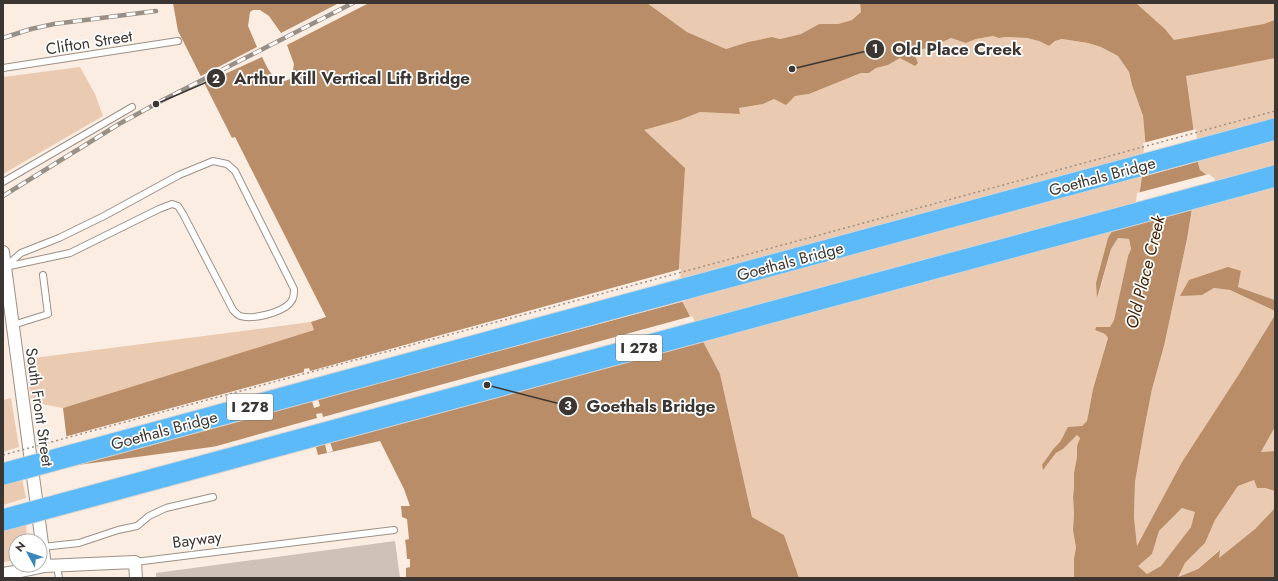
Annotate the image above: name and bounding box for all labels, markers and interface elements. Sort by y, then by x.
street label: Clifton Street [44,24,134,61]
callout: Old Place Creek [865,35,1030,64]
text: Old Place Creek [892,37,1022,61]
text: 1 [872,40,878,58]
callout: Arthur Kill Vertical Lift Bridge [206,64,478,93]
text: Arthur Kill Vertical Lift Bridge [233,66,470,90]
text: 2 [212,70,220,88]
street label: Goethals Bridge [1046,151,1158,202]
water label: Old Place Creek [1119,212,1171,331]
street label: Goethals Bridge [734,236,846,287]
road number: I 278 [616,335,662,361]
street label: South Front Street [20,346,59,468]
callout: Goethals Bridge [558,391,723,420]
road number: I 278 [227,394,273,420]
text: Goethals Bridge [587,394,716,418]
text: 3 [564,397,572,415]
street label: Goethals Bridge [108,405,220,456]
street label: Bayway [171,525,224,554]
north arrow [8,533,48,573]
text: N [11,538,29,555]

